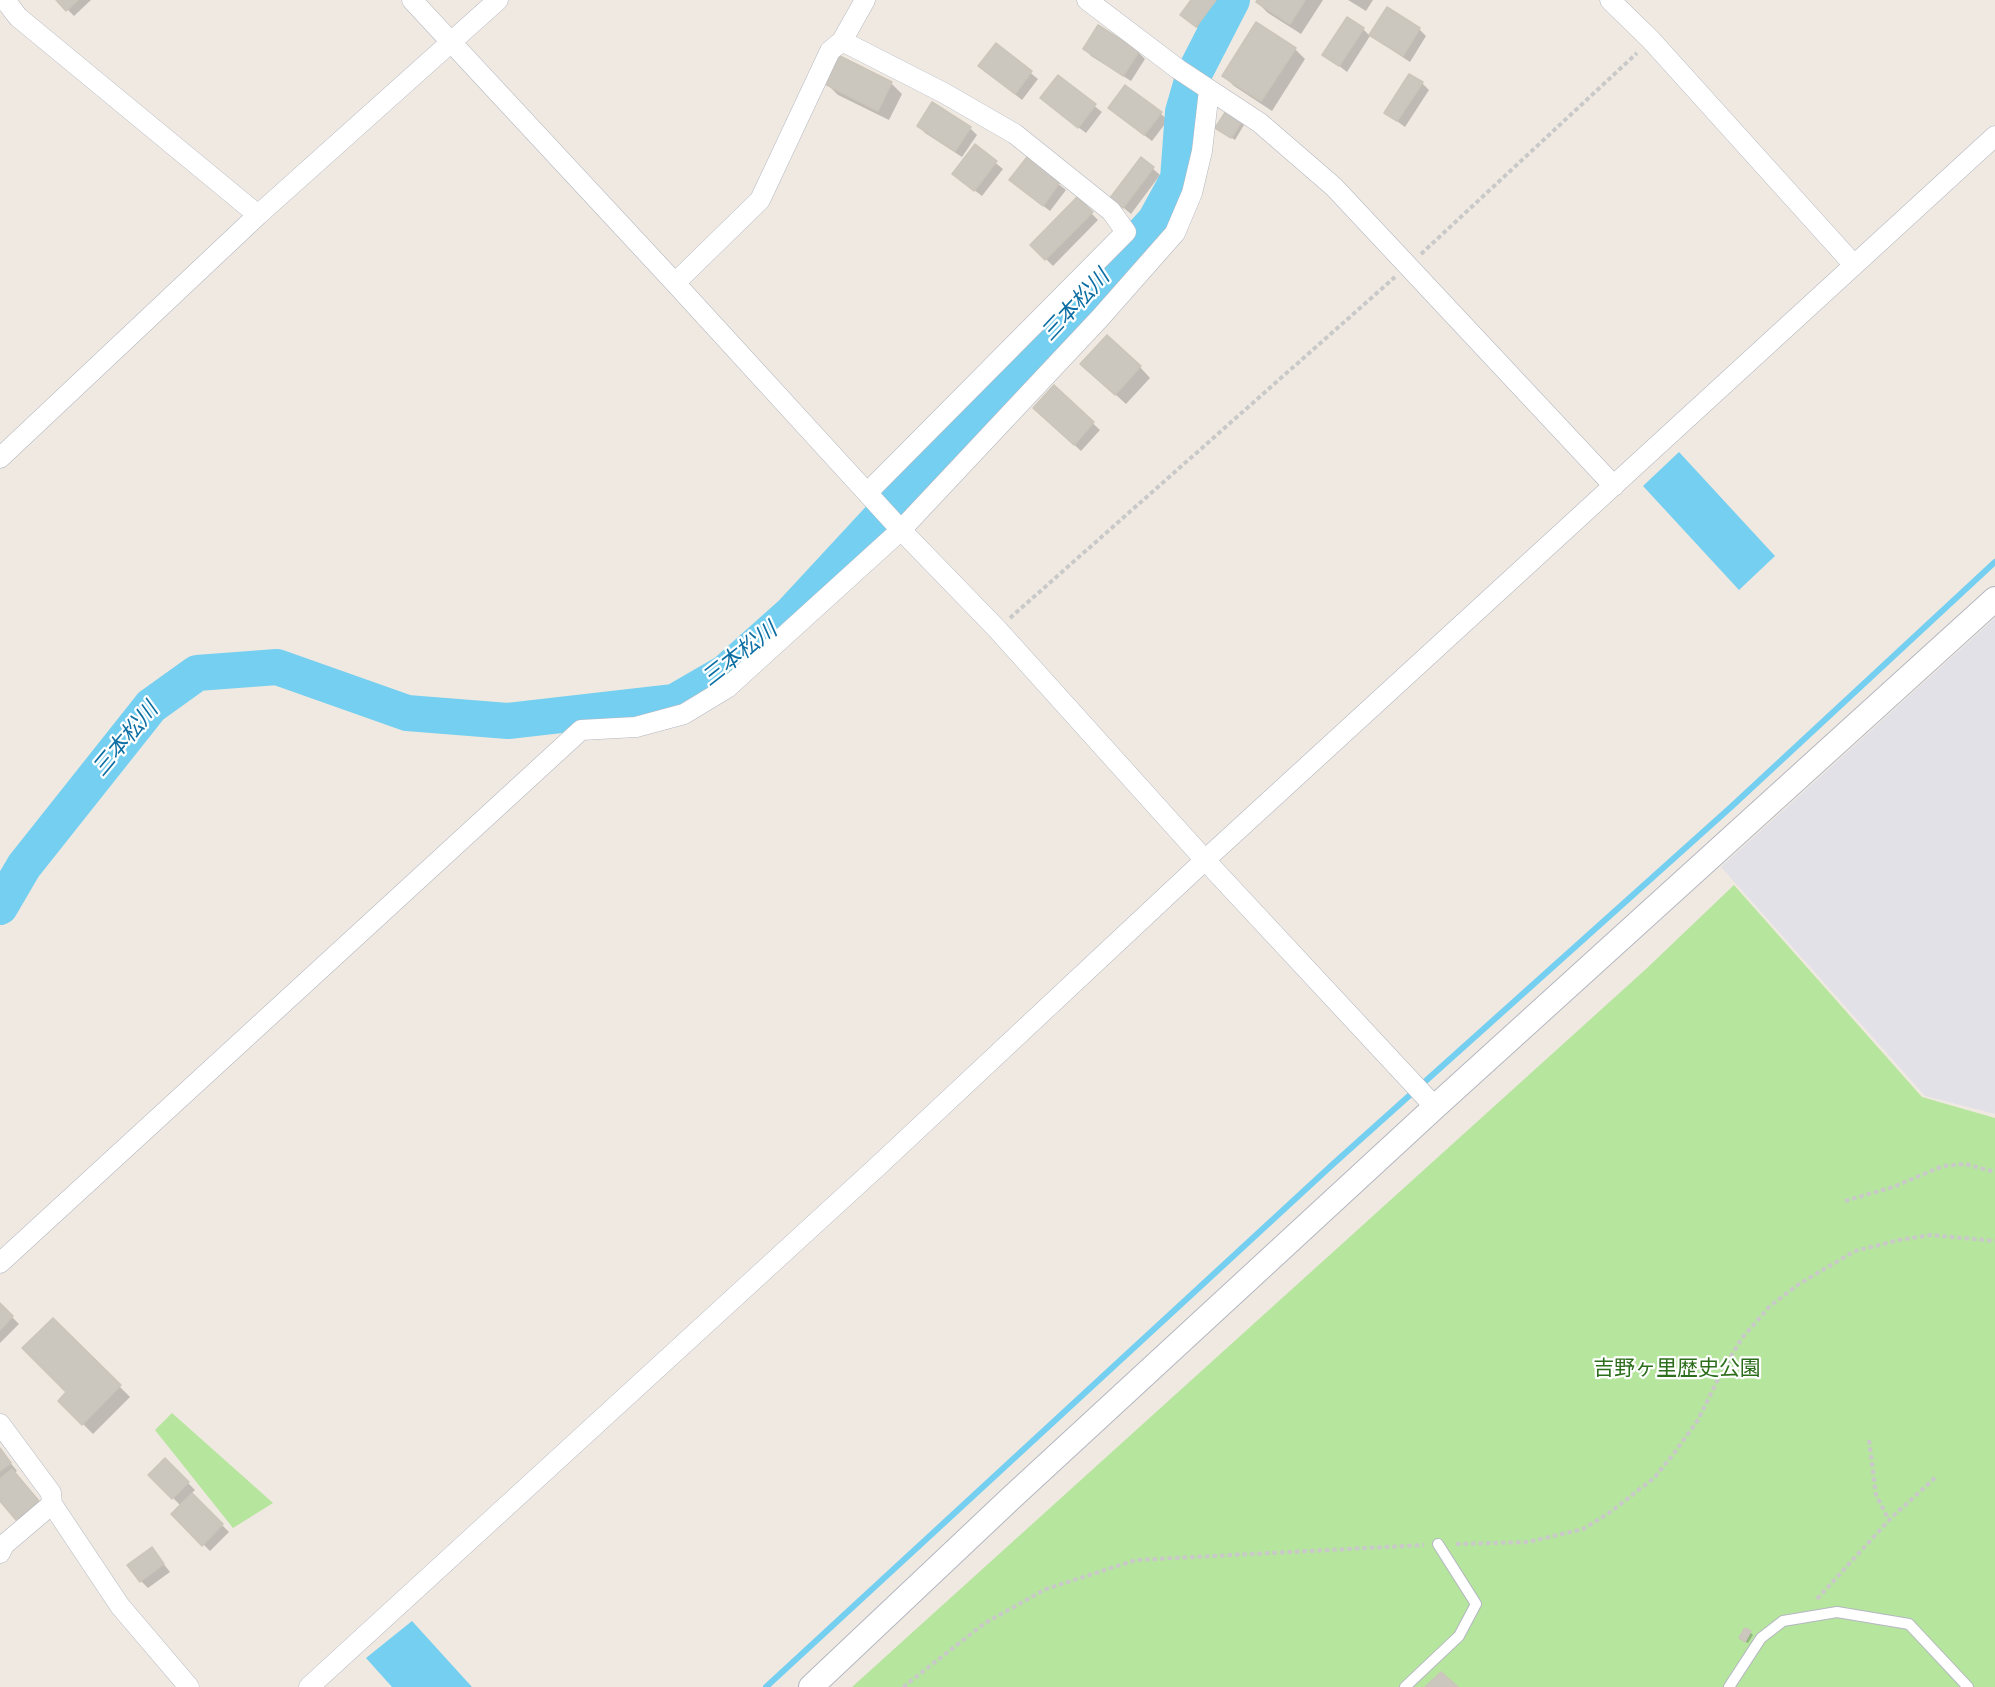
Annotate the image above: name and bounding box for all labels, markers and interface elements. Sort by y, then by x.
water label: 三本松川 [1036,265,1116,347]
water label: 三本松川 [697,618,783,692]
water label: 三本松川 [88,698,164,782]
park label: 吉野ヶ里歴史公園 [1593,1356,1761,1382]

